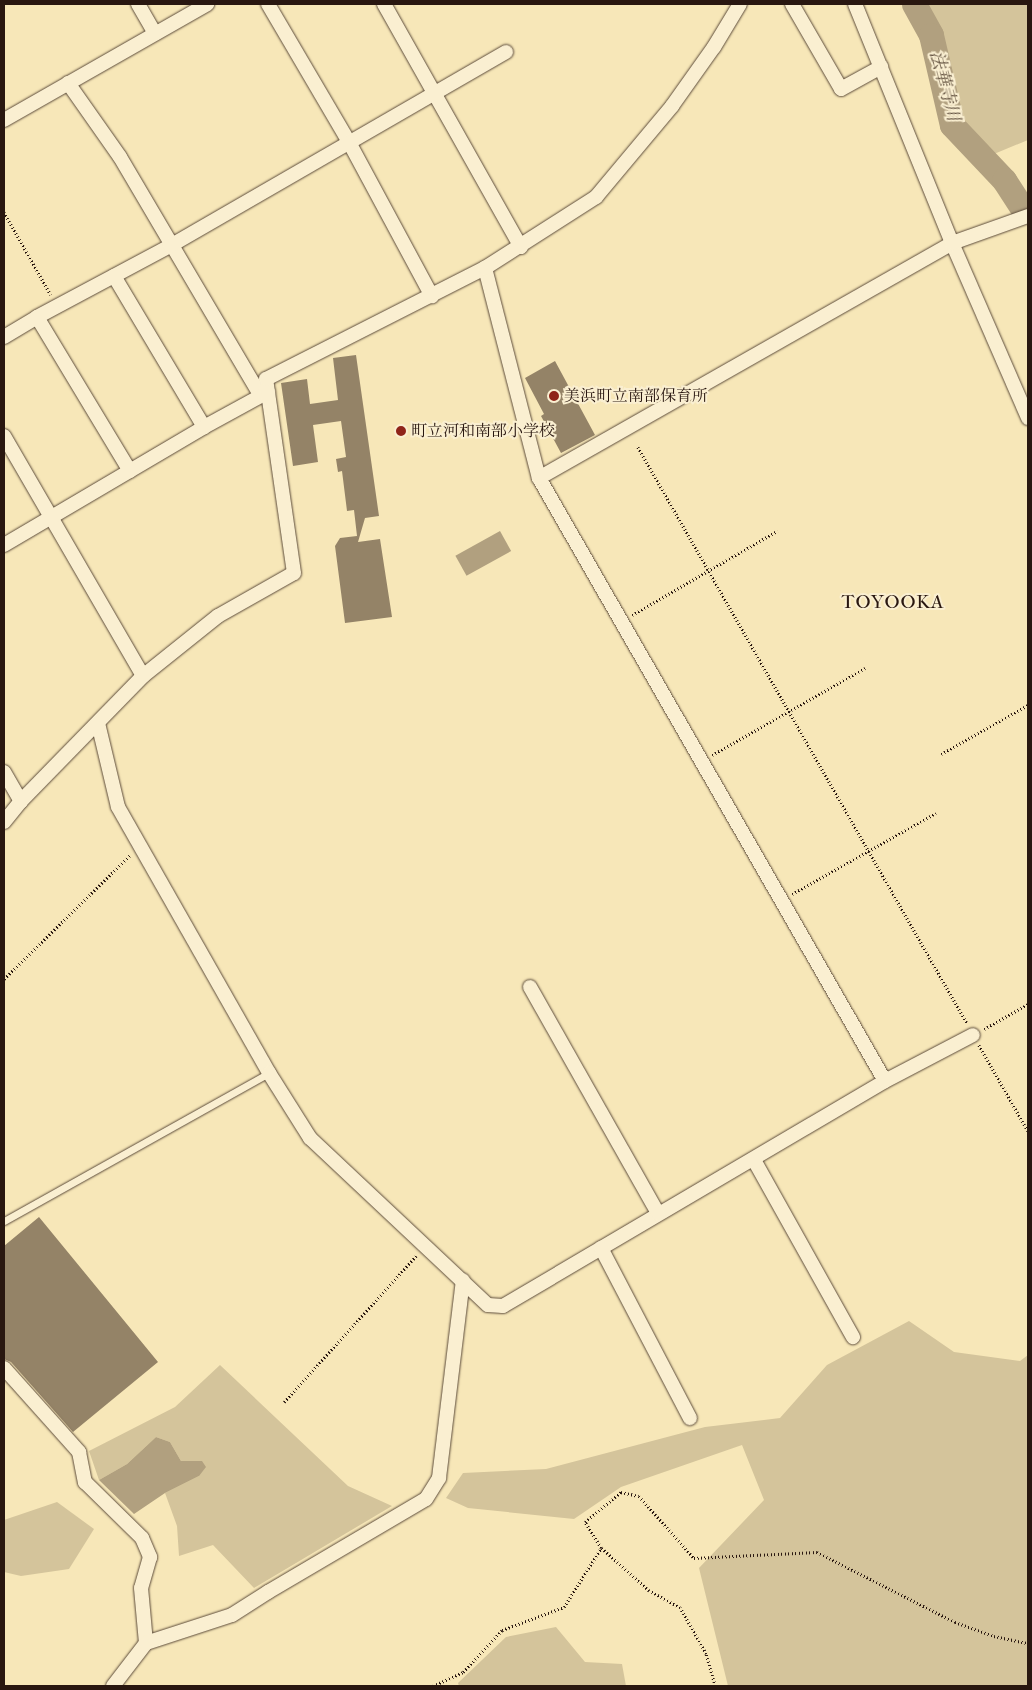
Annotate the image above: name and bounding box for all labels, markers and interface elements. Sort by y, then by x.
water label: 法華寺川 [924,48,964,124]
place label: 美浜町立南部保育所 [564,386,708,406]
marker: 美浜町立南部保育所 [548,390,560,402]
place label: 町立河和南部小学校 [411,421,555,441]
marker: 町立河和南部小学校 [395,425,407,437]
district label: TOYOOKA [841,592,945,614]

